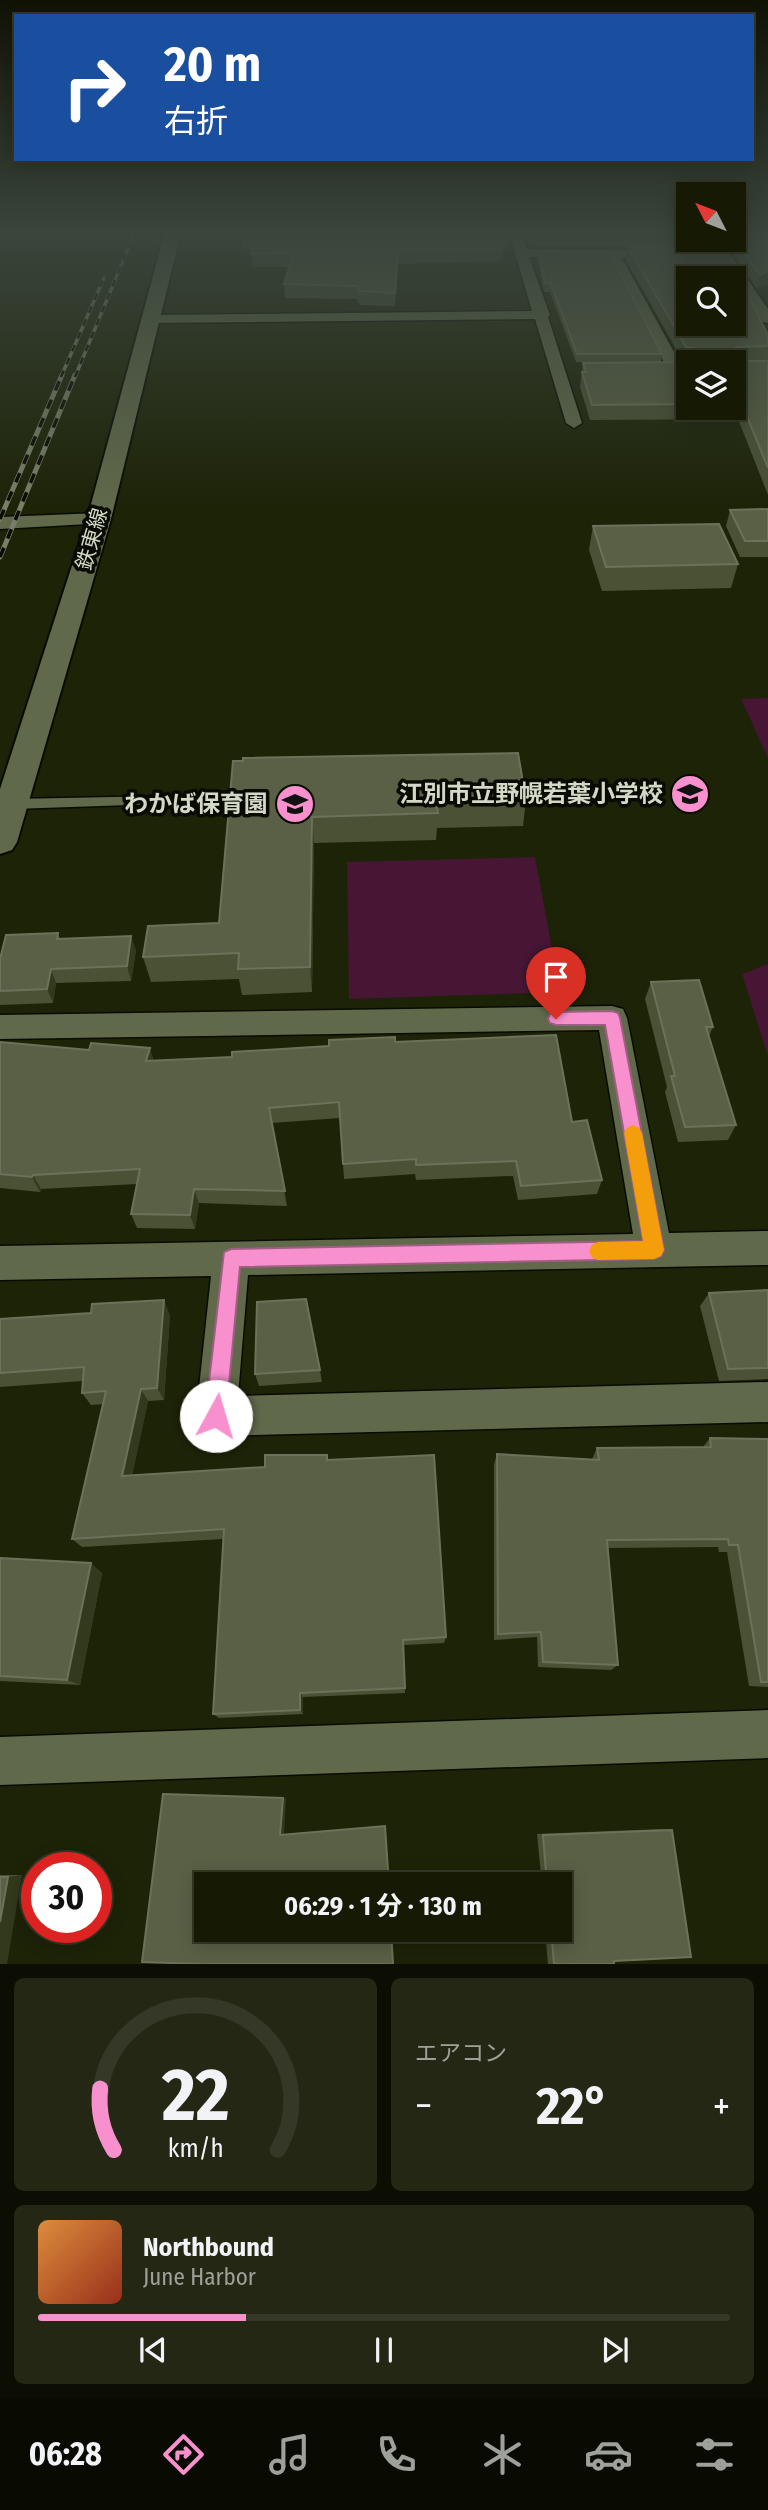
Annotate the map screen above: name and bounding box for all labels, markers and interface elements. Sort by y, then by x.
text: 20 m [164,35,261,94]
icon: right [49,42,140,133]
text: 右折 [164,102,228,140]
north arrow [676,182,746,252]
map controls [676,182,746,420]
button: search [676,266,746,336]
button: layers [676,350,746,420]
street label: 鉄東線 [71,505,113,573]
school or university icon: 江別市立野幌若葉小学校 [669,773,711,815]
place label: 江別市立野幌若葉小学校 [399,780,663,808]
school or university icon: わかば保育園 [274,783,316,825]
place label: わかば保育園 [124,790,268,818]
pin [526,947,586,1019]
icon: arrive [537,958,575,996]
position arrow [179,1379,253,1453]
speed limit sign: 30 [21,1852,112,1943]
text: 06:29 · 1 分 · 130 m [284,1891,482,1922]
text: エアコン [415,2039,507,2067]
text: 22 [161,2053,229,2140]
text: 22° [536,2075,609,2138]
text: − [415,2083,432,2129]
text: + [713,2083,730,2129]
text: km/h [168,2134,223,2164]
text: Northbound [143,2232,274,2263]
text: June Harbor [143,2263,256,2291]
icon: previous [134,2331,172,2369]
icon: pause [365,2331,403,2369]
icon: next [596,2331,634,2369]
icon: directions [159,2430,208,2479]
icon: music [265,2430,314,2479]
icon: phone [372,2430,421,2479]
icon: climate [478,2430,527,2479]
icon: car [584,2430,633,2479]
icon: filters [690,2430,739,2479]
text: 06:28 [29,2435,102,2473]

